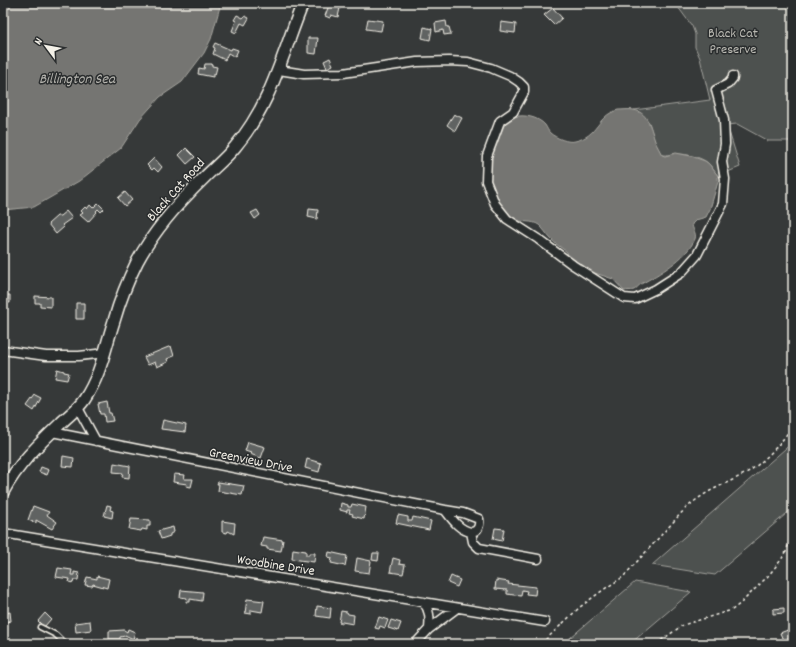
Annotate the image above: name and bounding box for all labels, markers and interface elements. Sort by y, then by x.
park label: Black Cat Preserve [708,24,758,60]
north arrow [26,26,66,66]
text: N [31,35,48,48]
water label: Billington Sea [39,69,116,91]
street label: Black Cat Road [143,154,210,226]
street label: Greenview Drive [207,443,294,479]
street label: Woodbine Drive [235,550,316,582]

